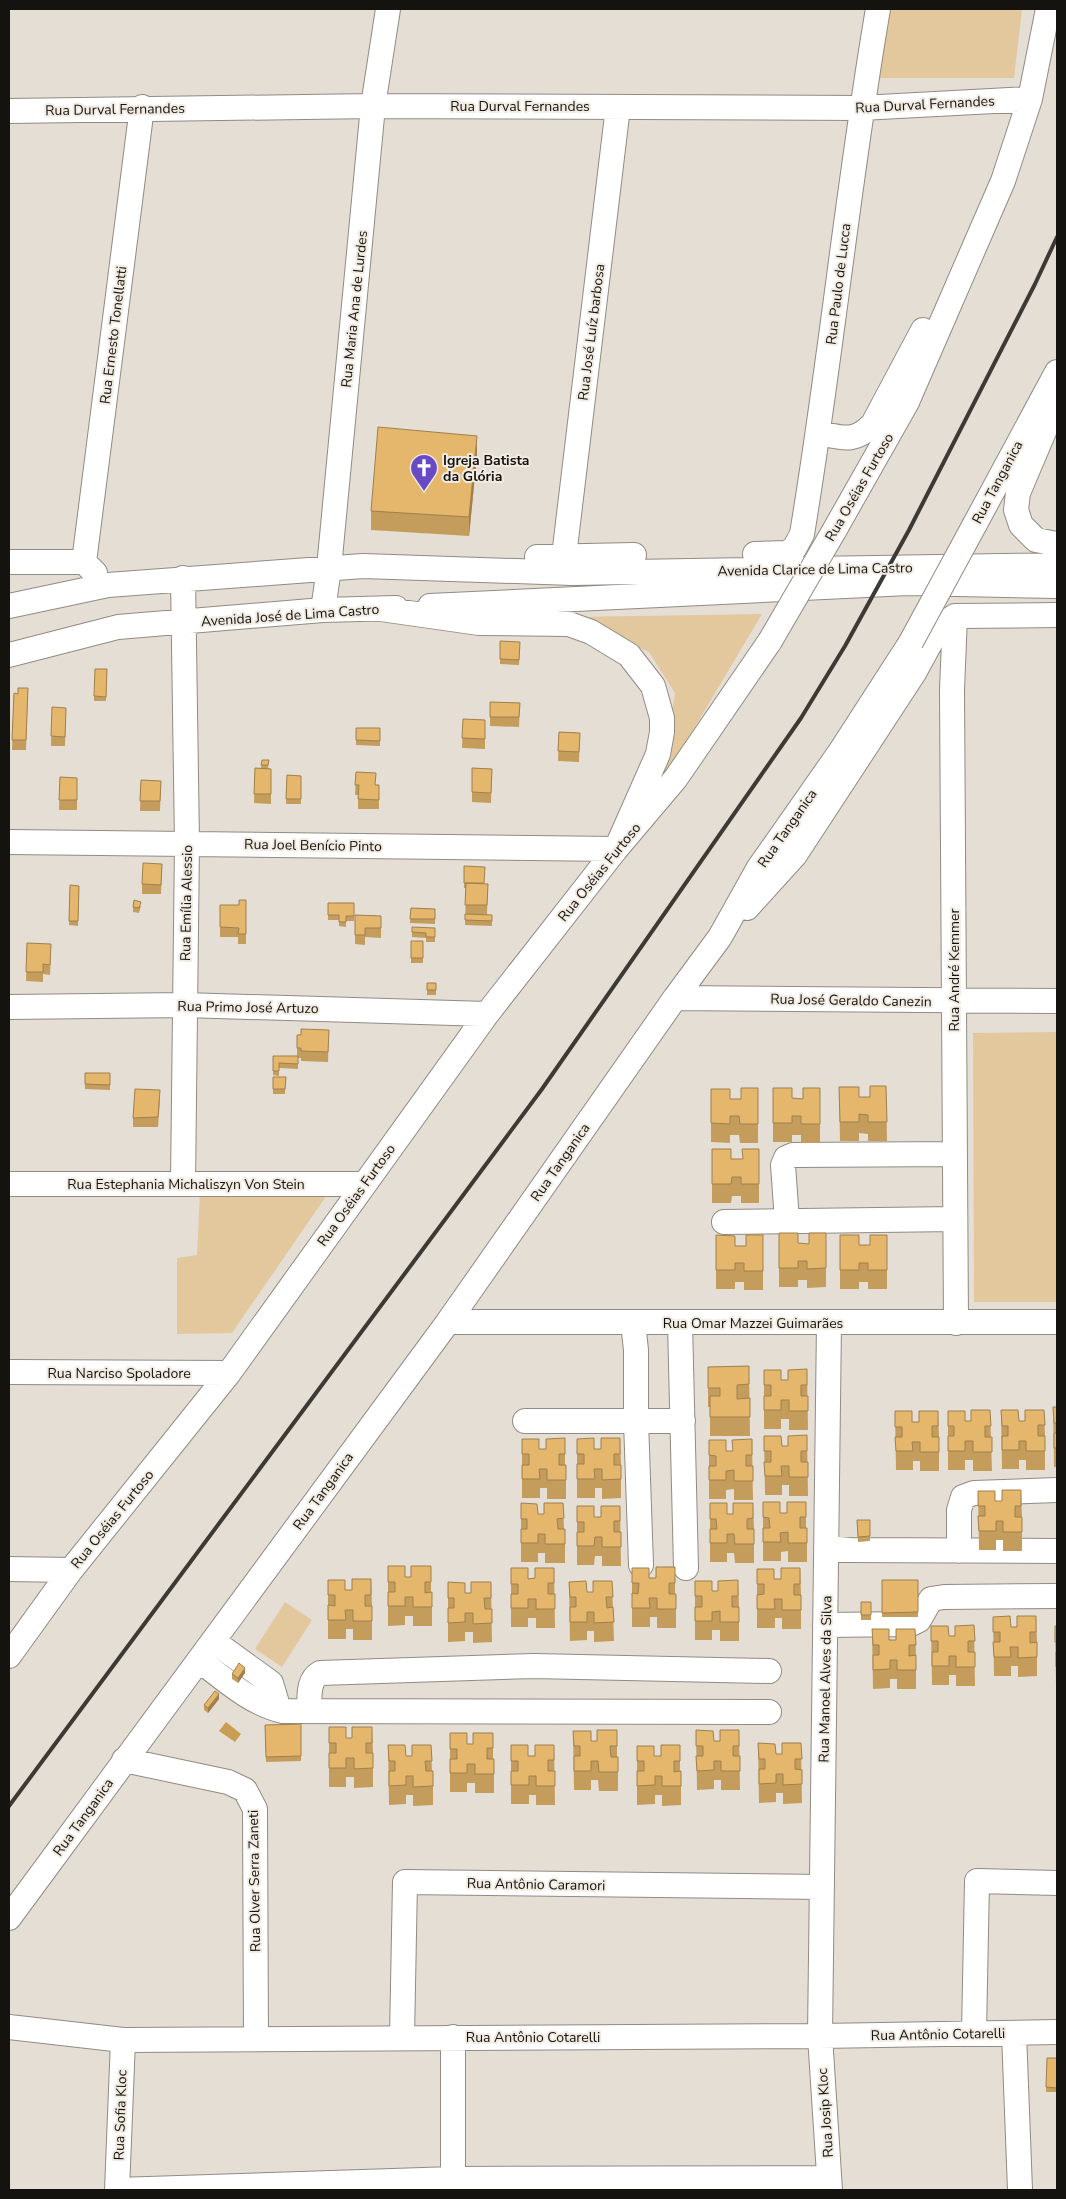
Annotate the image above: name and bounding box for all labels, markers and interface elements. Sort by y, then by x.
street label: Rua Durval Fernandes [855,91,996,118]
street label: Rua Durval Fernandes [450,97,590,116]
street label: Rua Durval Fernandes [45,99,185,120]
street label: Rua Paulo de Lucca [822,222,855,346]
street label: Rua Maria Ana de Lurdes [337,229,372,389]
street label: Rua José Luíz barbosa [574,263,609,402]
street label: Rua Ernesto Tonellatti [96,265,131,405]
street label: Rua Oséias Furtoso [821,429,898,545]
street label: Rua Tanganica [968,437,1027,527]
place label: Igreja Batista da Glória [443,451,529,486]
church icon: Igreja Batista da Glória [409,453,439,492]
street label: Avenida Clarice de Lima Castro [717,558,913,581]
street label: Avenida José de Lima Castro [200,600,380,631]
street label: Rua Tanganica [753,785,821,871]
street label: Rua Oséias Furtoso [554,819,645,926]
street label: Rua Joel Benício Pinto [244,835,382,856]
street label: Rua Emília Alessio [176,844,197,961]
street label: Rua André Kemmer [945,909,964,1032]
street label: Rua José Geraldo Canezin [770,990,932,1011]
street label: Rua Primo José Artuzo [177,997,319,1018]
street label: Rua Tanganica [526,1119,594,1205]
street label: Rua Oséias Furtoso [313,1140,400,1250]
street label: Rua Estephania Michaliszyn Von Stein [67,1175,305,1194]
street label: Rua Omar Mazzei Guimarães [663,1314,844,1333]
street label: Rua Narciso Spoladore [47,1364,191,1383]
street label: Rua Tanganica [289,1449,358,1534]
street label: Rua Oséias Furtoso [67,1466,158,1573]
street label: Rua Manoel Alves da Silva [815,1595,836,1763]
street label: Rua Tanganica [49,1775,118,1860]
street label: Rua Olver Serra Zaneti [244,1810,265,1952]
street label: Rua Antônio Caramori [467,1874,605,1895]
street label: Rua Antônio Cotarelli [871,2024,1005,2045]
street label: Rua Antônio Cotarelli [466,2028,600,2047]
street label: Rua Josip Kloc [813,2067,838,2158]
street label: Rua Sofia Kloc [109,2069,132,2161]

